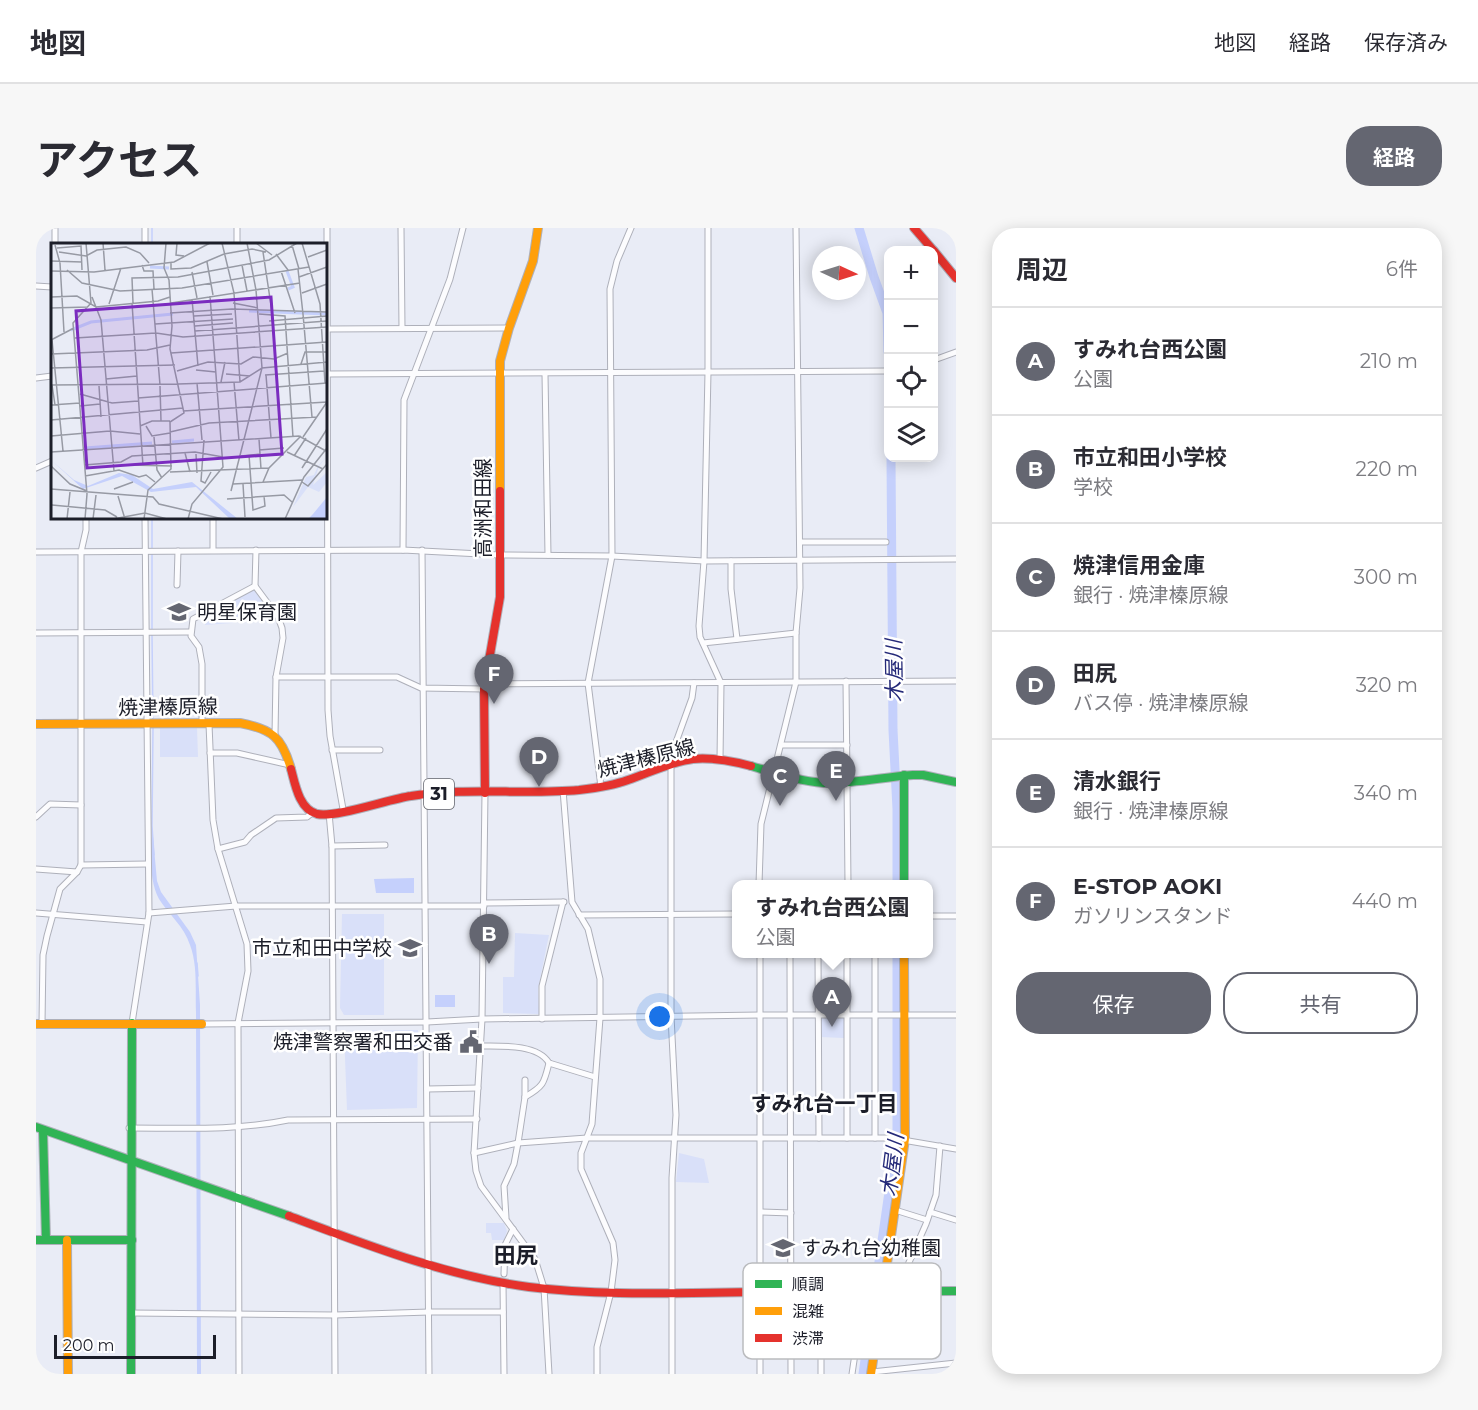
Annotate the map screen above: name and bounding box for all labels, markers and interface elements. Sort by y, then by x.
text: 地図 [30,26,86,60]
text: 地図 [1214,30,1256,55]
text: 経路 [1289,30,1331,55]
text: 保存済み [1364,30,1448,55]
button: 経路 [1346,126,1442,186]
text: アクセス [36,134,202,186]
inset map [51,243,327,519]
north arrow [812,246,866,300]
map controls [884,246,938,462]
button: + [884,246,938,300]
text: 周辺 [1016,254,1068,286]
text: 6件 [1386,257,1418,281]
button: − [884,300,938,354]
text: すみれ台西公園 [1073,336,1227,363]
text: A [1028,349,1043,373]
text: 210 m [1360,349,1418,373]
button: locate [884,354,938,408]
text: 公園 [1073,367,1113,391]
button: layers [884,408,938,462]
text: 市立和田小学校 [1073,444,1227,471]
text: B [1028,457,1043,481]
text: 220 m [1356,457,1418,481]
street label: 高洲和田線 [471,458,495,558]
text: 学校 [1073,475,1113,499]
text: 焼津信用金庫 [1073,552,1205,579]
text: C [1028,565,1043,589]
text: 300 m [1354,565,1418,589]
text: 銀行 · 焼津榛原線 [1073,583,1229,607]
school or university icon: 明星保育園 [166,599,192,625]
place label: 明星保育園 [197,600,297,624]
water label: 木屋川 [881,637,907,703]
pin: F [474,654,514,704]
text: 田尻 [1073,660,1117,687]
text: D [1027,673,1044,697]
text: 320 m [1356,673,1418,697]
text: バス停 · 焼津榛原線 [1073,691,1249,715]
street label: 焼津榛原線 [118,694,218,720]
street label: 焼津榛原線 [595,734,697,782]
pin: D [520,738,558,787]
pin: E [816,752,856,801]
pin: C [760,756,800,806]
text: 清水銀行 [1073,768,1161,795]
road number: 31 [424,779,454,809]
text: E [1029,781,1042,805]
text: 340 m [1354,781,1418,805]
text: 銀行 · 焼津榛原線 [1073,799,1229,823]
text: E-STOP AOKI [1073,873,1222,900]
popup [732,880,933,958]
text: F [1029,889,1042,913]
text: 440 m [1352,889,1418,913]
text: すみれ台西公園 [755,894,910,921]
text: ガソリンスタンド [1073,904,1233,928]
pin: B [470,914,508,964]
text: 公園 [755,925,795,949]
school or university icon: 市立和田中学校 [397,935,423,961]
place label: 市立和田中学校 [252,936,392,960]
button: 保存 [1016,972,1211,1034]
button: 共有 [1223,972,1418,1034]
pin: A [812,978,852,1027]
your location [645,1002,674,1031]
public building icon: 焼津警察署和田交番 [458,1029,484,1055]
place label: 焼津警察署和田交番 [273,1030,453,1054]
district label: すみれ台一丁目 [751,1091,898,1116]
water label: 木屋川 [876,1130,908,1198]
school or university icon: すみれ台幼稚園 [770,1235,796,1261]
place label: すみれ台幼稚園 [801,1236,941,1260]
district label: 田尻 [494,1242,538,1269]
legend [743,1263,941,1359]
text: 順調 [792,1275,824,1294]
text: 混雑 [792,1302,824,1321]
text: 渋滞 [792,1329,824,1348]
scale bar [54,1332,216,1360]
text: 200 m [63,1336,114,1355]

